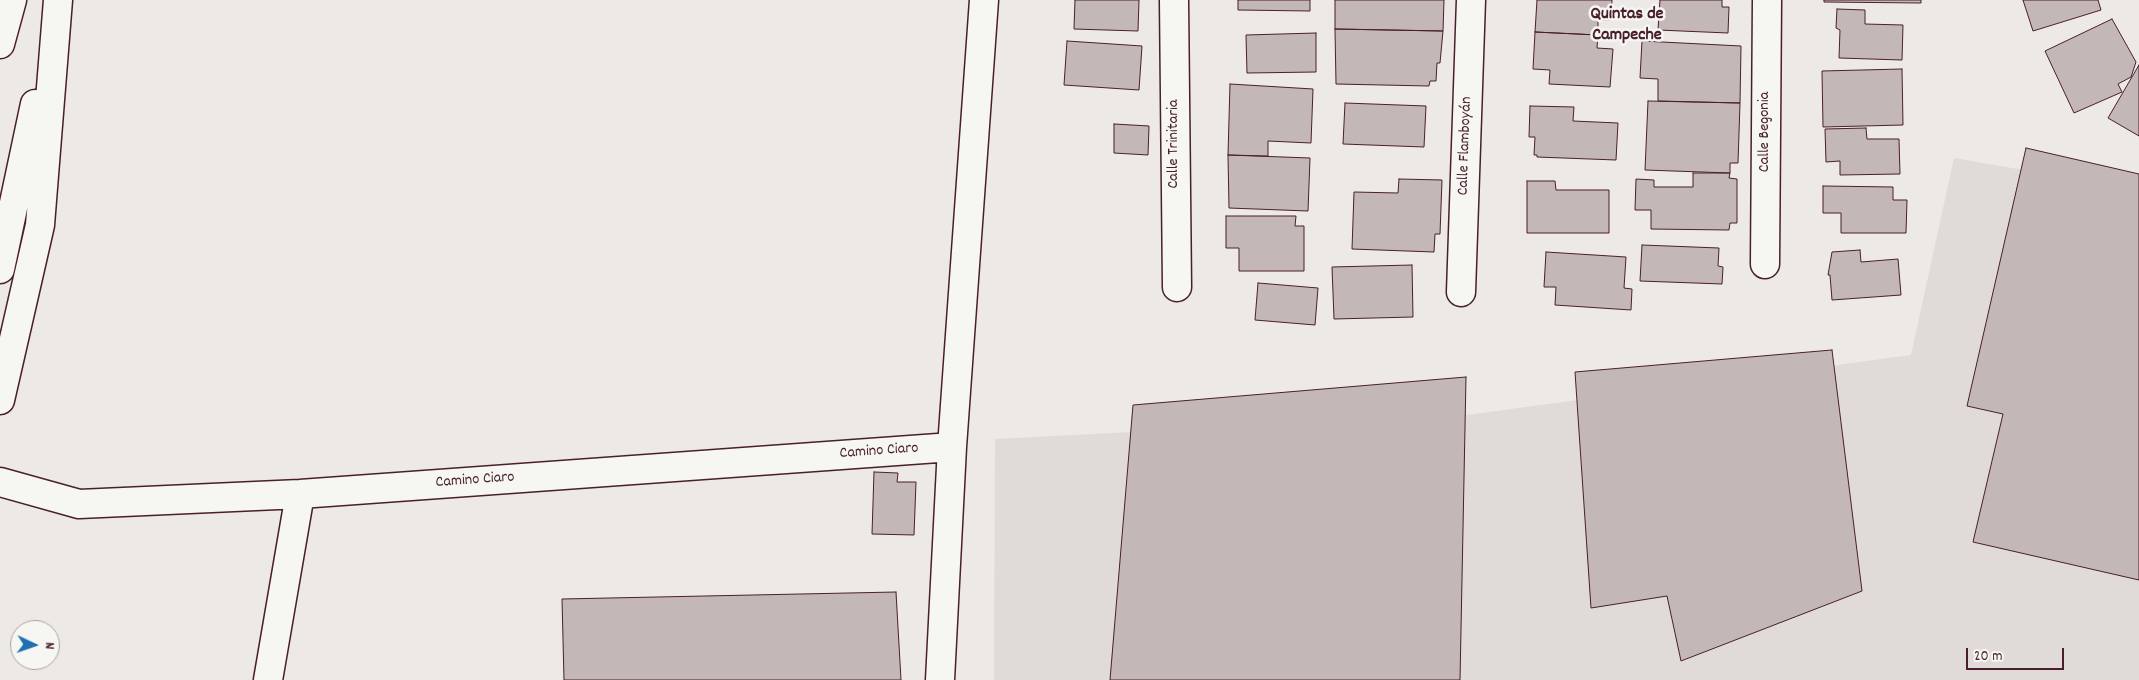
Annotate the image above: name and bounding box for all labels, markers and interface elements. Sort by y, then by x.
district label: Quintas de Campeche [1590,5,1664,48]
street label: Calle Begonia [1756,92,1776,172]
street label: Calle Flamboyán [1455,96,1477,196]
street label: Calle Trinitaria [1165,99,1185,189]
street label: Camino Ciaro [839,440,919,464]
street label: Camino Ciaro [435,469,515,493]
north arrow [10,620,60,670]
scale bar [1969,638,2066,670]
text: N [39,642,59,650]
text: 20 m [1974,646,2002,668]

